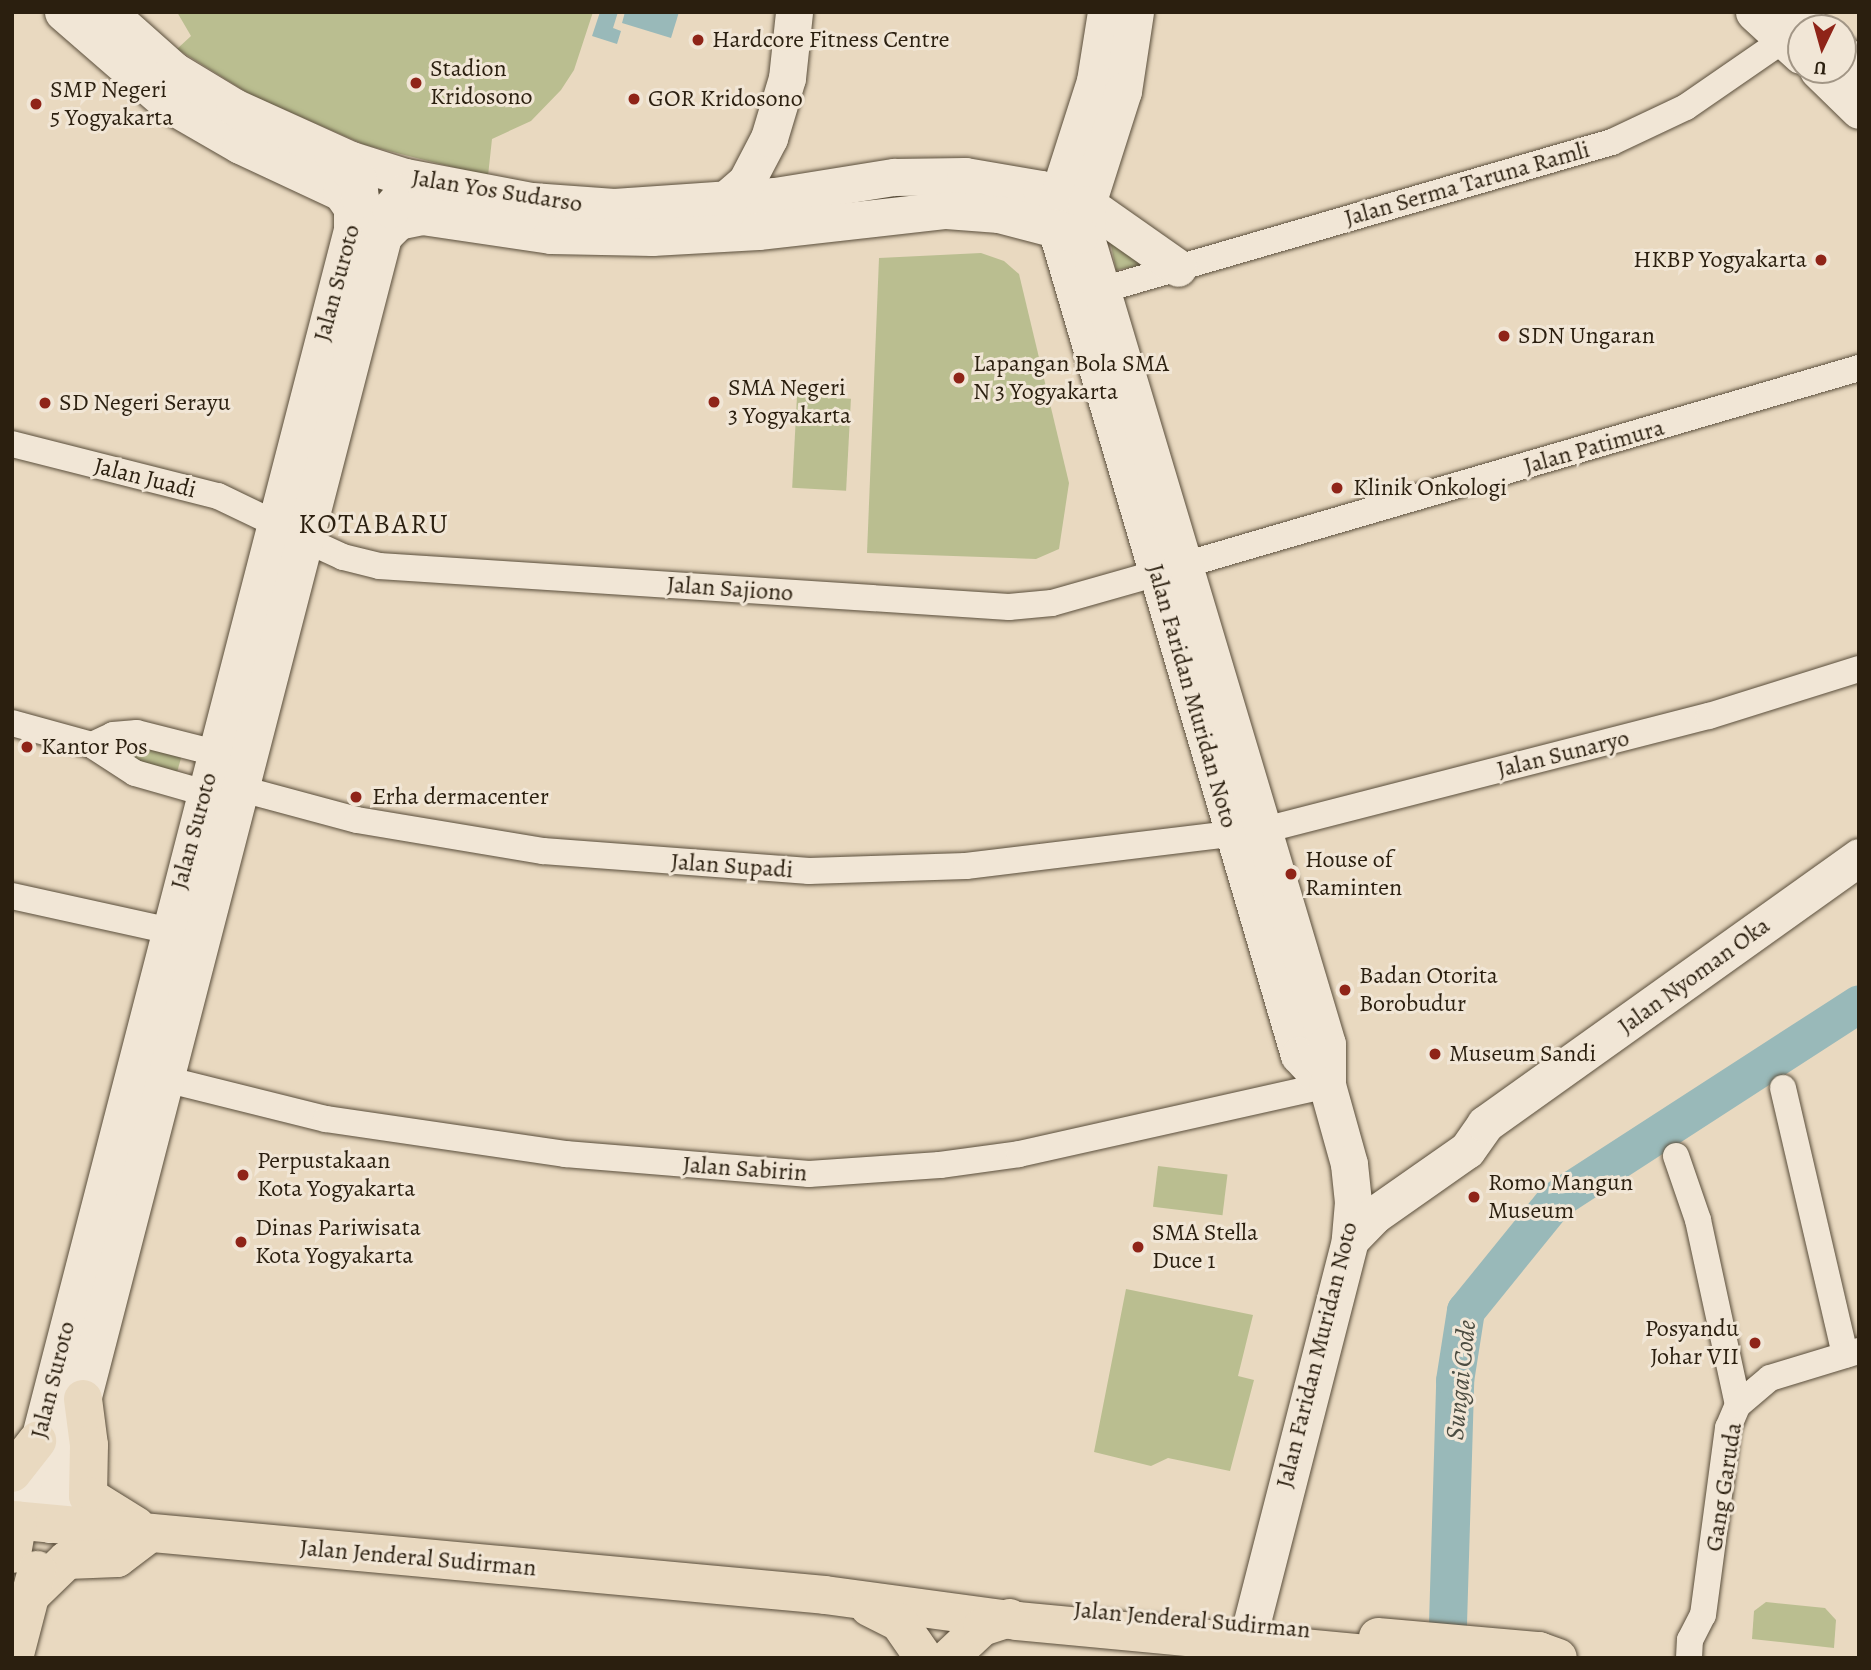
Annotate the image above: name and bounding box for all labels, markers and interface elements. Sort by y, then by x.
north arrow [1787,14,1857,84]
place label: Hardcore Fitness Centre [712,26,949,54]
marker: Hardcore Fitness Centre [690,32,706,48]
text: U [1813,54,1828,81]
place label: Stadion Kridosono [430,55,533,111]
marker: Stadion Kridosono [408,75,424,91]
place label: SMP Negeri 5 Yogyakarta [50,76,173,132]
place label: GOR Kridosono [648,85,803,113]
marker: GOR Kridosono [626,91,642,107]
marker: SMP Negeri 5 Yogyakarta [28,96,44,112]
street label: Jalan Serma Taruna Ramli [1341,135,1593,233]
street label: Jalan Yos Sudarso [410,163,584,219]
street label: Jalan Suroto [308,221,366,345]
place label: HKBP Yogyakarta [1633,246,1807,274]
marker: HKBP Yogyakarta [1813,252,1829,268]
place label: SDN Ungaran [1518,322,1655,350]
marker: SDN Ungaran [1496,328,1512,344]
place label: Lapangan Bola SMA N 3 Yogyakarta [973,350,1169,406]
marker: Lapangan Bola SMA N 3 Yogyakarta [951,370,967,386]
place label: SMA Negeri 3 Yogyakarta [728,374,851,430]
place label: SD Negeri Serayu [59,389,230,417]
marker: SMA Negeri 3 Yogyakarta [706,394,722,410]
marker: SD Negeri Serayu [37,395,53,411]
street label: Jalan Patimura [1520,413,1668,481]
street label: Jalan Juadi [91,451,199,505]
place label: Klinik Onkologi [1353,474,1507,502]
marker: Klinik Onkologi [1327,478,1347,498]
district label: KOTABARU [299,507,449,541]
street label: Jalan Faridan Muridan Noto [1141,561,1243,831]
street label: Jalan Sajiono [666,570,794,608]
street label: Jalan Sunaryo [1494,724,1632,784]
place label: Kantor Pos [41,733,148,761]
marker: Kantor Pos [19,739,35,755]
street label: Jalan Suroto [165,769,223,893]
place label: Erha dermacenter [372,783,549,811]
marker: Erha dermacenter [346,787,366,807]
place label: House of Raminten [1305,846,1402,902]
street label: Jalan Supadi [670,847,794,885]
marker: House of Raminten [1283,866,1299,882]
street label: Jalan Nyoman Oka [1613,911,1775,1041]
place label: Badan Otorita Borobudur [1359,962,1498,1018]
marker: Badan Otorita Borobudur [1337,982,1353,998]
place label: Museum Sandi [1449,1040,1596,1068]
marker: Museum Sandi [1427,1046,1443,1062]
place label: Perpustakaan Kota Yogyakarta [257,1147,416,1203]
street label: Jalan Sabirin [682,1150,808,1188]
marker: Perpustakaan Kota Yogyakarta [235,1167,251,1183]
place label: Romo Mangun Museum [1488,1169,1633,1225]
marker: Romo Mangun Museum [1466,1189,1482,1205]
place label: Dinas Pariwisata Kota Yogyakarta [255,1214,421,1270]
place label: SMA Stella Duce 1 [1152,1219,1258,1275]
street label: Jalan Faridan Muridan Noto [1270,1219,1364,1491]
marker: Dinas Pariwisata Kota Yogyakarta [233,1234,249,1250]
marker: SMA Stella Duce 1 [1130,1239,1146,1255]
place label: Posyandu Johar VII [1645,1315,1739,1371]
street label: Jalan Suroto [25,1318,81,1442]
water label: Sungai Code [1439,1318,1483,1442]
marker: Posyandu Johar VII [1745,1333,1765,1353]
street label: Gang Garuda [1700,1421,1748,1553]
street label: Jalan Jenderal Sudirman [299,1533,537,1583]
street label: Jalan Jenderal Sudirman [1073,1595,1311,1645]

